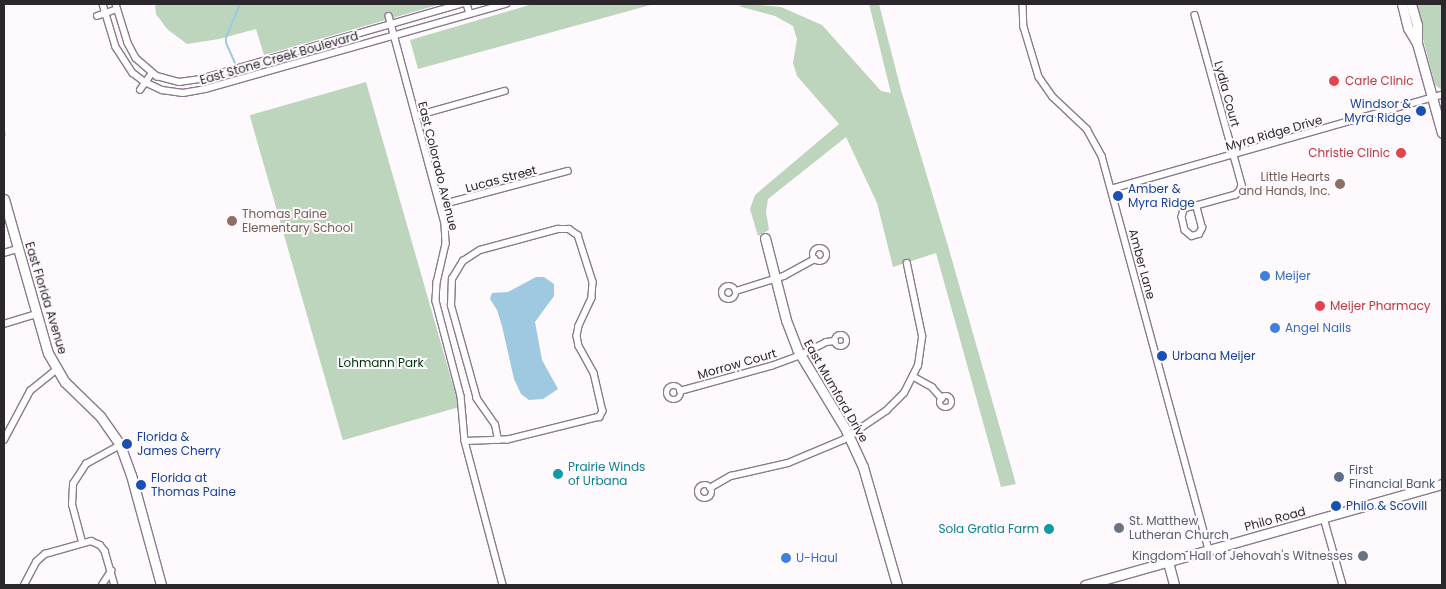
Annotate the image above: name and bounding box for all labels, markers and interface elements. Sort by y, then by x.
street label: East Stone Creek Boulevard [198,28,360,88]
street label: Lydia Court [1211,59,1243,129]
marker: Carle Clinic [1327,74,1341,88]
place label: Carle Clinic [1345,74,1414,88]
place label: Windsor & Myra Ridge [1344,97,1411,125]
street label: East Colorado Avenue [415,100,461,232]
marker: Windsor & Myra Ridge [1415,105,1427,117]
street label: Myra Ridge Drive [1224,112,1324,154]
place label: Christie Clinic [1308,146,1390,160]
marker: Christie Clinic [1394,146,1408,160]
street label: Lucas Street [464,163,538,195]
place label: Little Hearts and Hands, Inc. [1238,170,1330,198]
marker: Little Hearts and Hands, Inc. [1334,178,1346,190]
place label: Amber & Myra Ridge [1128,182,1195,210]
marker: Amber & Myra Ridge [1112,190,1124,202]
place label: Thomas Paine Elementary School [242,207,353,235]
marker: Thomas Paine Elementary School [226,215,238,227]
street label: Amber Lane [1126,227,1158,301]
street label: East Florida Avenue [22,240,70,356]
place label: Meijer [1275,269,1311,283]
marker: Meijer [1259,270,1271,282]
place label: Meijer Pharmacy [1330,299,1431,313]
marker: Meijer Pharmacy [1314,300,1326,312]
place label: Angel Nails [1285,321,1351,335]
marker: Angel Nails [1269,322,1281,334]
street label: East Mumford Drive [801,337,871,445]
street label: Morrow Court [696,346,778,382]
place label: Urbana Meijer [1172,349,1255,363]
marker: Urbana Meijer [1156,350,1168,362]
park label: Lohmann Park [338,356,424,370]
place label: Florida & James Cherry [137,430,221,458]
marker: Florida & James Cherry [121,438,133,450]
place label: Prairie Winds of Urbana [568,460,645,488]
place label: First Financial Bank [1349,463,1435,491]
marker: Prairie Winds of Urbana [552,468,564,480]
place label: Florida at Thomas Paine [151,471,236,499]
marker: First Financial Bank [1333,471,1345,483]
marker: Florida at Thomas Paine [135,479,147,491]
place label: Philo & Scovill [1346,499,1427,513]
marker: Philo & Scovill [1330,500,1342,512]
street label: Philo Road [1243,504,1307,534]
place label: St. Matthew Lutheran Church [1129,514,1229,542]
place label: Sola Gratia Farm [938,522,1039,536]
marker: St. Matthew Lutheran Church [1113,522,1125,534]
marker: Sola Gratia Farm [1043,523,1055,535]
place label: Kingdom Hall of Jehovah's Witnesses [1132,549,1353,563]
marker: Kingdom Hall of Jehovah's Witnesses [1357,550,1369,562]
place label: U-Haul [796,551,838,565]
marker: U-Haul [780,552,792,564]

